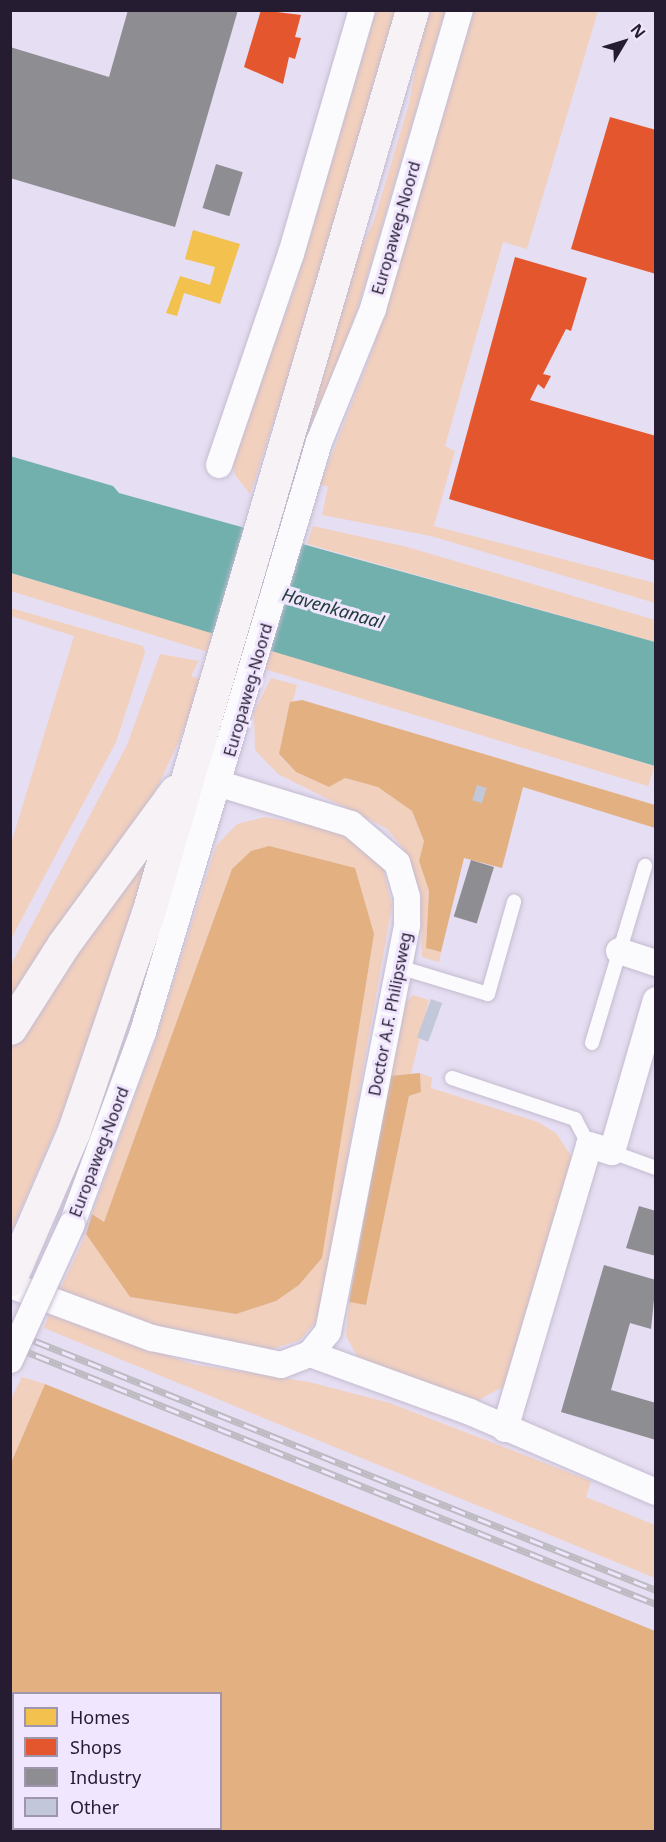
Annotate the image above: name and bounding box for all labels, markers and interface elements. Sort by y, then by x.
north arrow [594,12,654,72]
text: N [626,19,651,43]
street label: Europaweg-Noord [368,159,424,297]
water label: Havenkanaal [280,583,386,633]
street label: Europaweg-Noord [220,621,276,759]
street label: Doctor A.F. Philipsweg [365,930,415,1098]
street label: Europaweg-Noord [65,1084,133,1220]
legend [12,1692,222,1830]
text: Homes [70,1705,130,1729]
text: Shops [70,1735,122,1759]
text: Industry [70,1765,141,1789]
text: Other [70,1795,119,1819]

